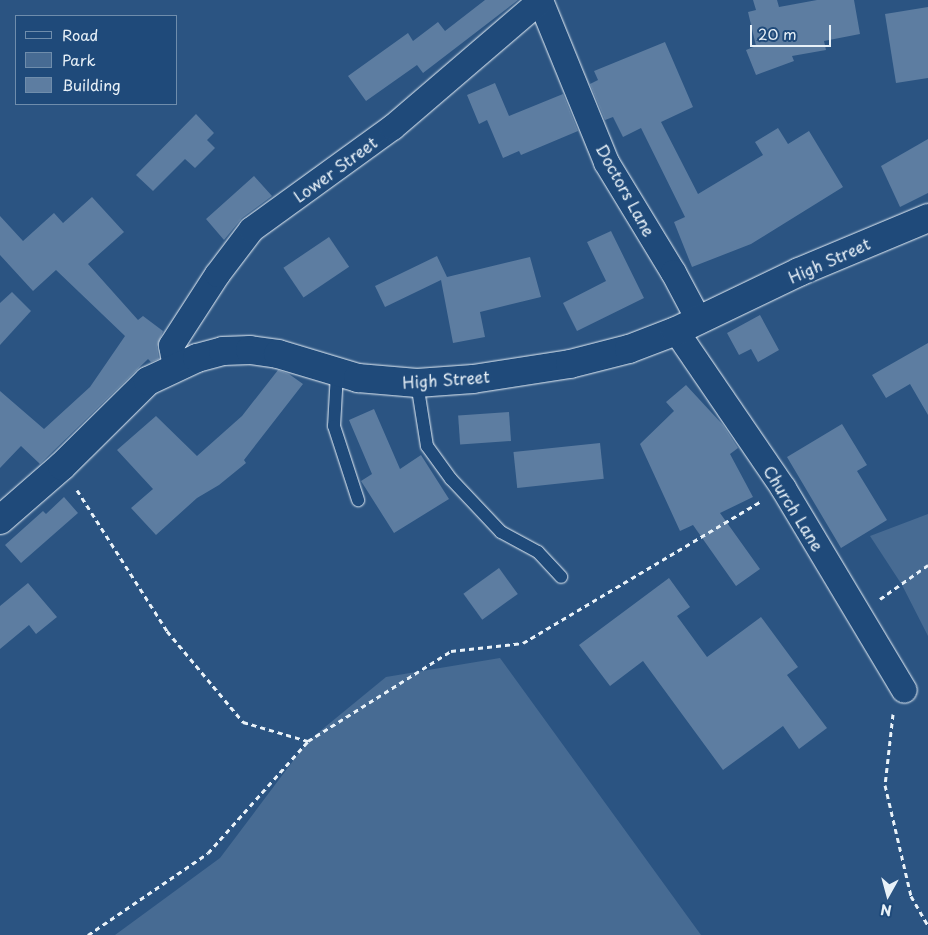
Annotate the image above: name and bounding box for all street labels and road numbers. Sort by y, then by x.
street label: Lower Street [290,132,380,206]
street label: Doctors Lane [593,140,659,240]
street label: High Street [785,233,873,287]
street label: High Street [401,366,491,392]
street label: Church Lane [760,462,828,554]

